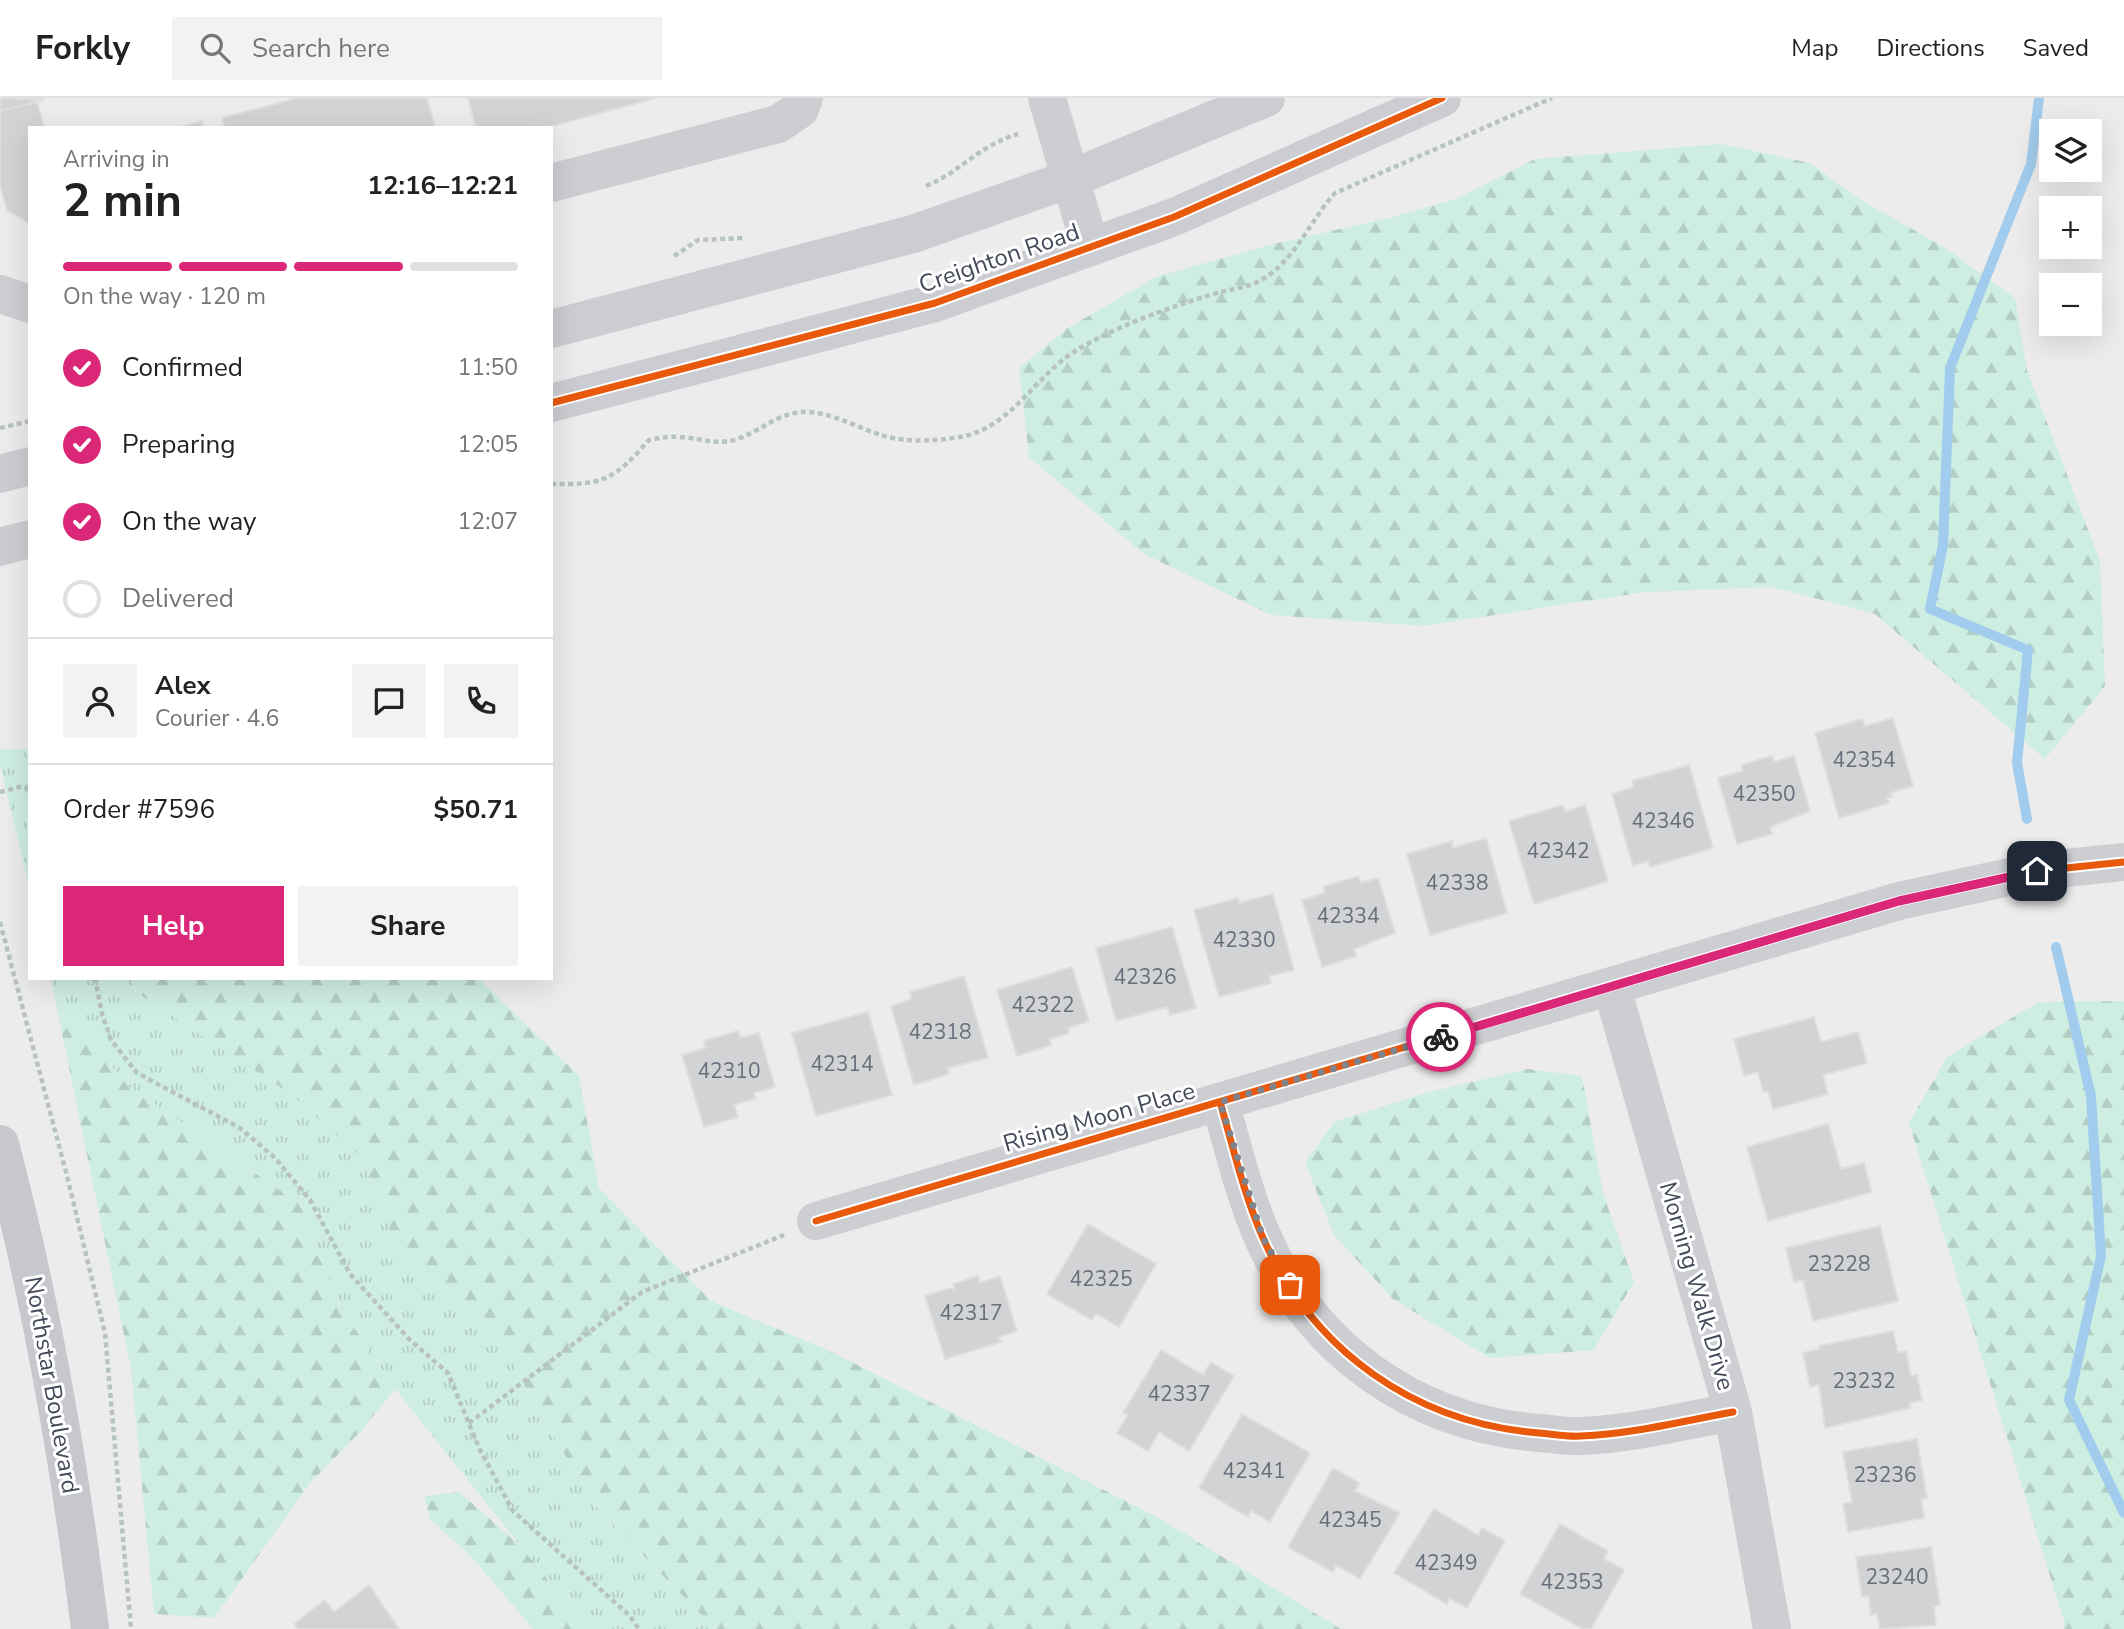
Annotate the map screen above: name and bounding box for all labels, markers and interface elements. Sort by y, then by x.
search box [172,17,662,80]
text: Forkly [35,26,130,71]
icon: search [196,29,234,67]
text: Search here [252,31,390,66]
text: Map [1791,32,1838,64]
text: Directions [1876,32,1985,64]
text: Saved [2023,32,2089,64]
map controls [2039,119,2102,336]
button: layers [2039,119,2102,182]
text: Arriving in [63,144,170,175]
text: 12:16–12:21 [367,168,518,203]
text: 2 min [63,169,182,232]
button: + [2039,196,2102,259]
street label: Creighton Road [914,216,1084,300]
button: − [2039,273,2102,336]
text: On the way · 120 m [63,281,266,312]
icon: check [63,349,101,387]
text: Confirmed [122,350,243,385]
text: 11:50 [458,352,518,383]
icon: check [63,426,101,464]
text: Preparing [122,427,235,462]
text: 12:05 [458,429,518,460]
icon: check [63,503,101,541]
text: On the way [122,504,256,539]
text: 12:07 [458,506,518,537]
text: Delivered [122,581,234,616]
button: person [63,664,137,738]
button: chat [352,664,426,738]
button: phone [444,664,518,738]
text: Alex [155,668,211,703]
text: Courier · 4.6 [155,703,279,734]
house number: 42354 [1833,746,1896,774]
house number: 42350 [1733,780,1796,808]
text: Order #7596 [63,792,215,827]
text: $50.71 [434,792,518,827]
house number: 42346 [1632,807,1695,835]
house number: 42342 [1527,837,1590,865]
pin [2007,841,2067,901]
icon: home [2018,852,2056,890]
house number: 42338 [1426,869,1489,897]
button: Help [63,886,284,966]
button: Share [298,886,518,966]
house number: 42334 [1317,902,1380,930]
house number: 42330 [1213,926,1276,954]
house number: 42326 [1114,963,1177,991]
house number: 42322 [1012,991,1075,1019]
courier [1406,1002,1476,1072]
house number: 42318 [909,1018,972,1046]
icon: bike [1422,1018,1460,1056]
house number: 42314 [811,1050,874,1078]
house number: 42310 [698,1057,761,1085]
street label: Rising Moon Place [999,1074,1199,1160]
street label: Morning Walk Drive [1652,1178,1742,1394]
house number: 23228 [1808,1250,1871,1278]
pin [1260,1255,1320,1315]
house number: 42325 [1070,1265,1133,1293]
icon: bag [1271,1266,1309,1304]
street label: Northstar Boulevard [17,1274,87,1496]
house number: 42317 [940,1299,1003,1327]
house number: 23232 [1833,1367,1896,1395]
house number: 42337 [1148,1380,1211,1408]
house number: 42341 [1223,1457,1286,1485]
house number: 23236 [1854,1461,1917,1489]
house number: 42345 [1319,1506,1382,1534]
house number: 42349 [1415,1549,1478,1577]
house number: 23240 [1866,1563,1929,1591]
house number: 42353 [1541,1568,1604,1596]

